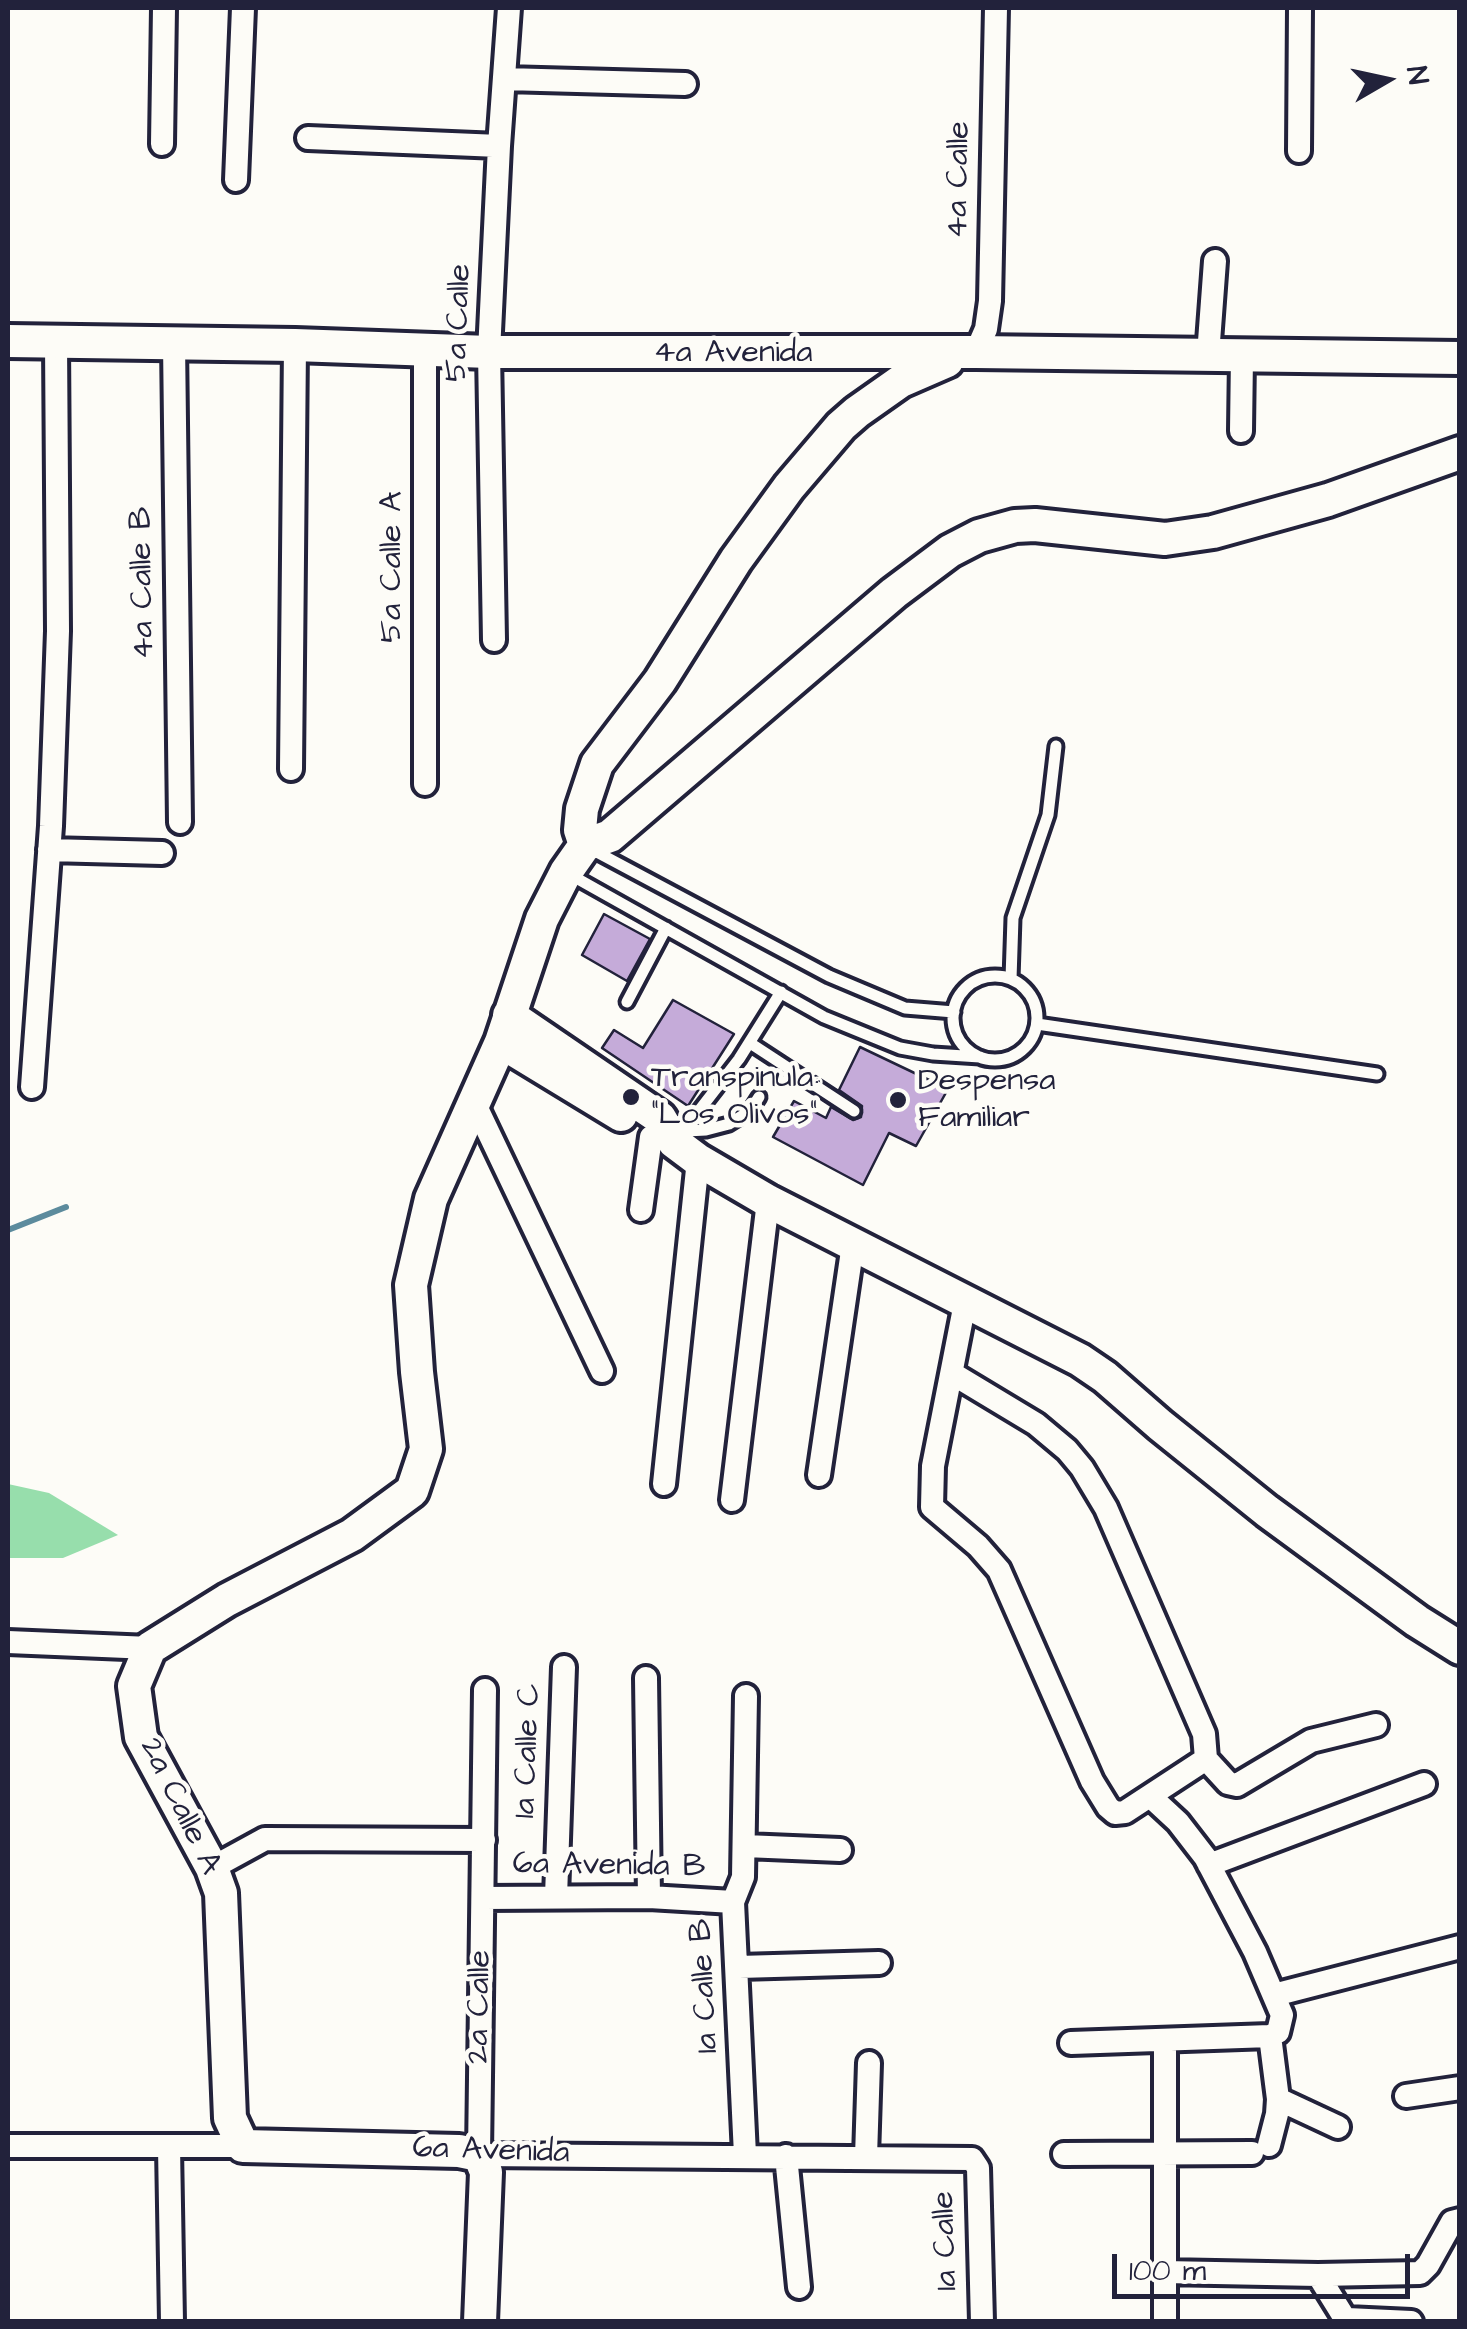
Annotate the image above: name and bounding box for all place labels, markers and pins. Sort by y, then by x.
place label: Transpinula: "Los Olivos" [651,1060,818,1135]
place label: Despensa Familiar [918,1063,1056,1138]
marker: Transpinula: "Los Olivos" [620,1086,642,1108]
marker: Despensa Familiar [887,1089,909,1111]

